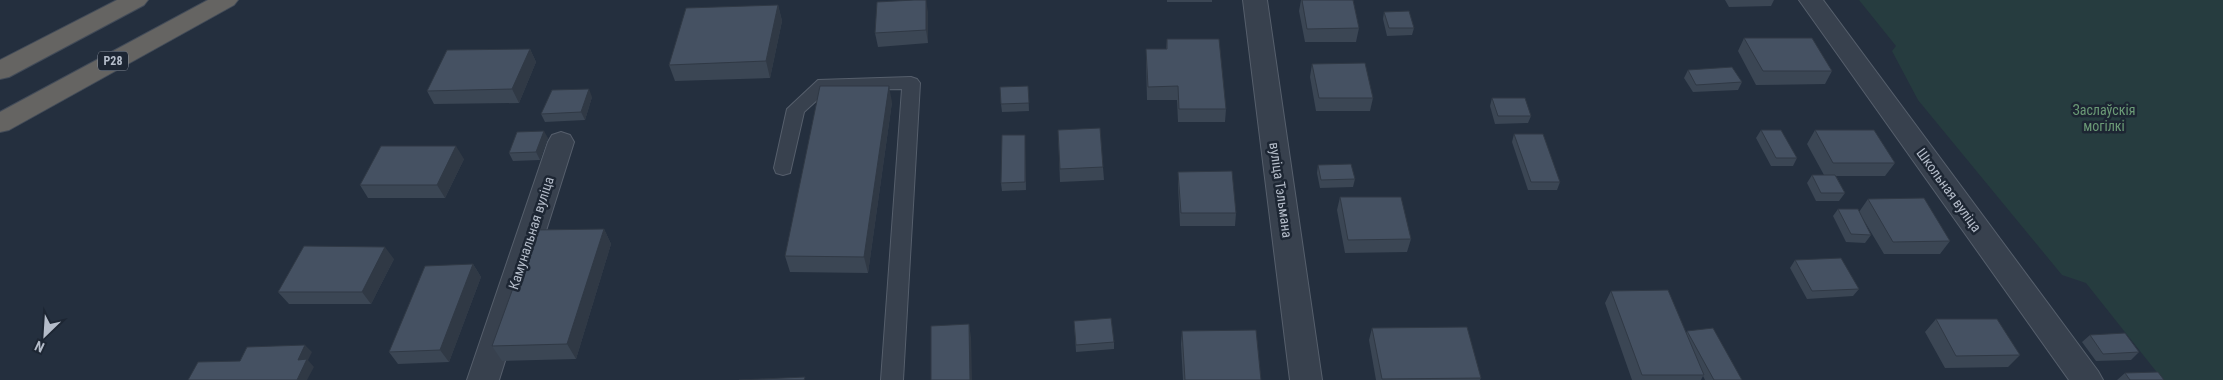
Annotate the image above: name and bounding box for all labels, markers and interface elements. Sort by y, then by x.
road number: Р28 [98,51,128,70]
park label: Заслаўскія могілкі [2072,102,2136,134]
street label: вуліца Тэльмана [1266,141,1296,239]
street label: Школьная вуліца [1913,145,1985,235]
street label: Камунальная вуліца [505,174,557,292]
north arrow [20,310,70,360]
text: N [32,338,47,356]

